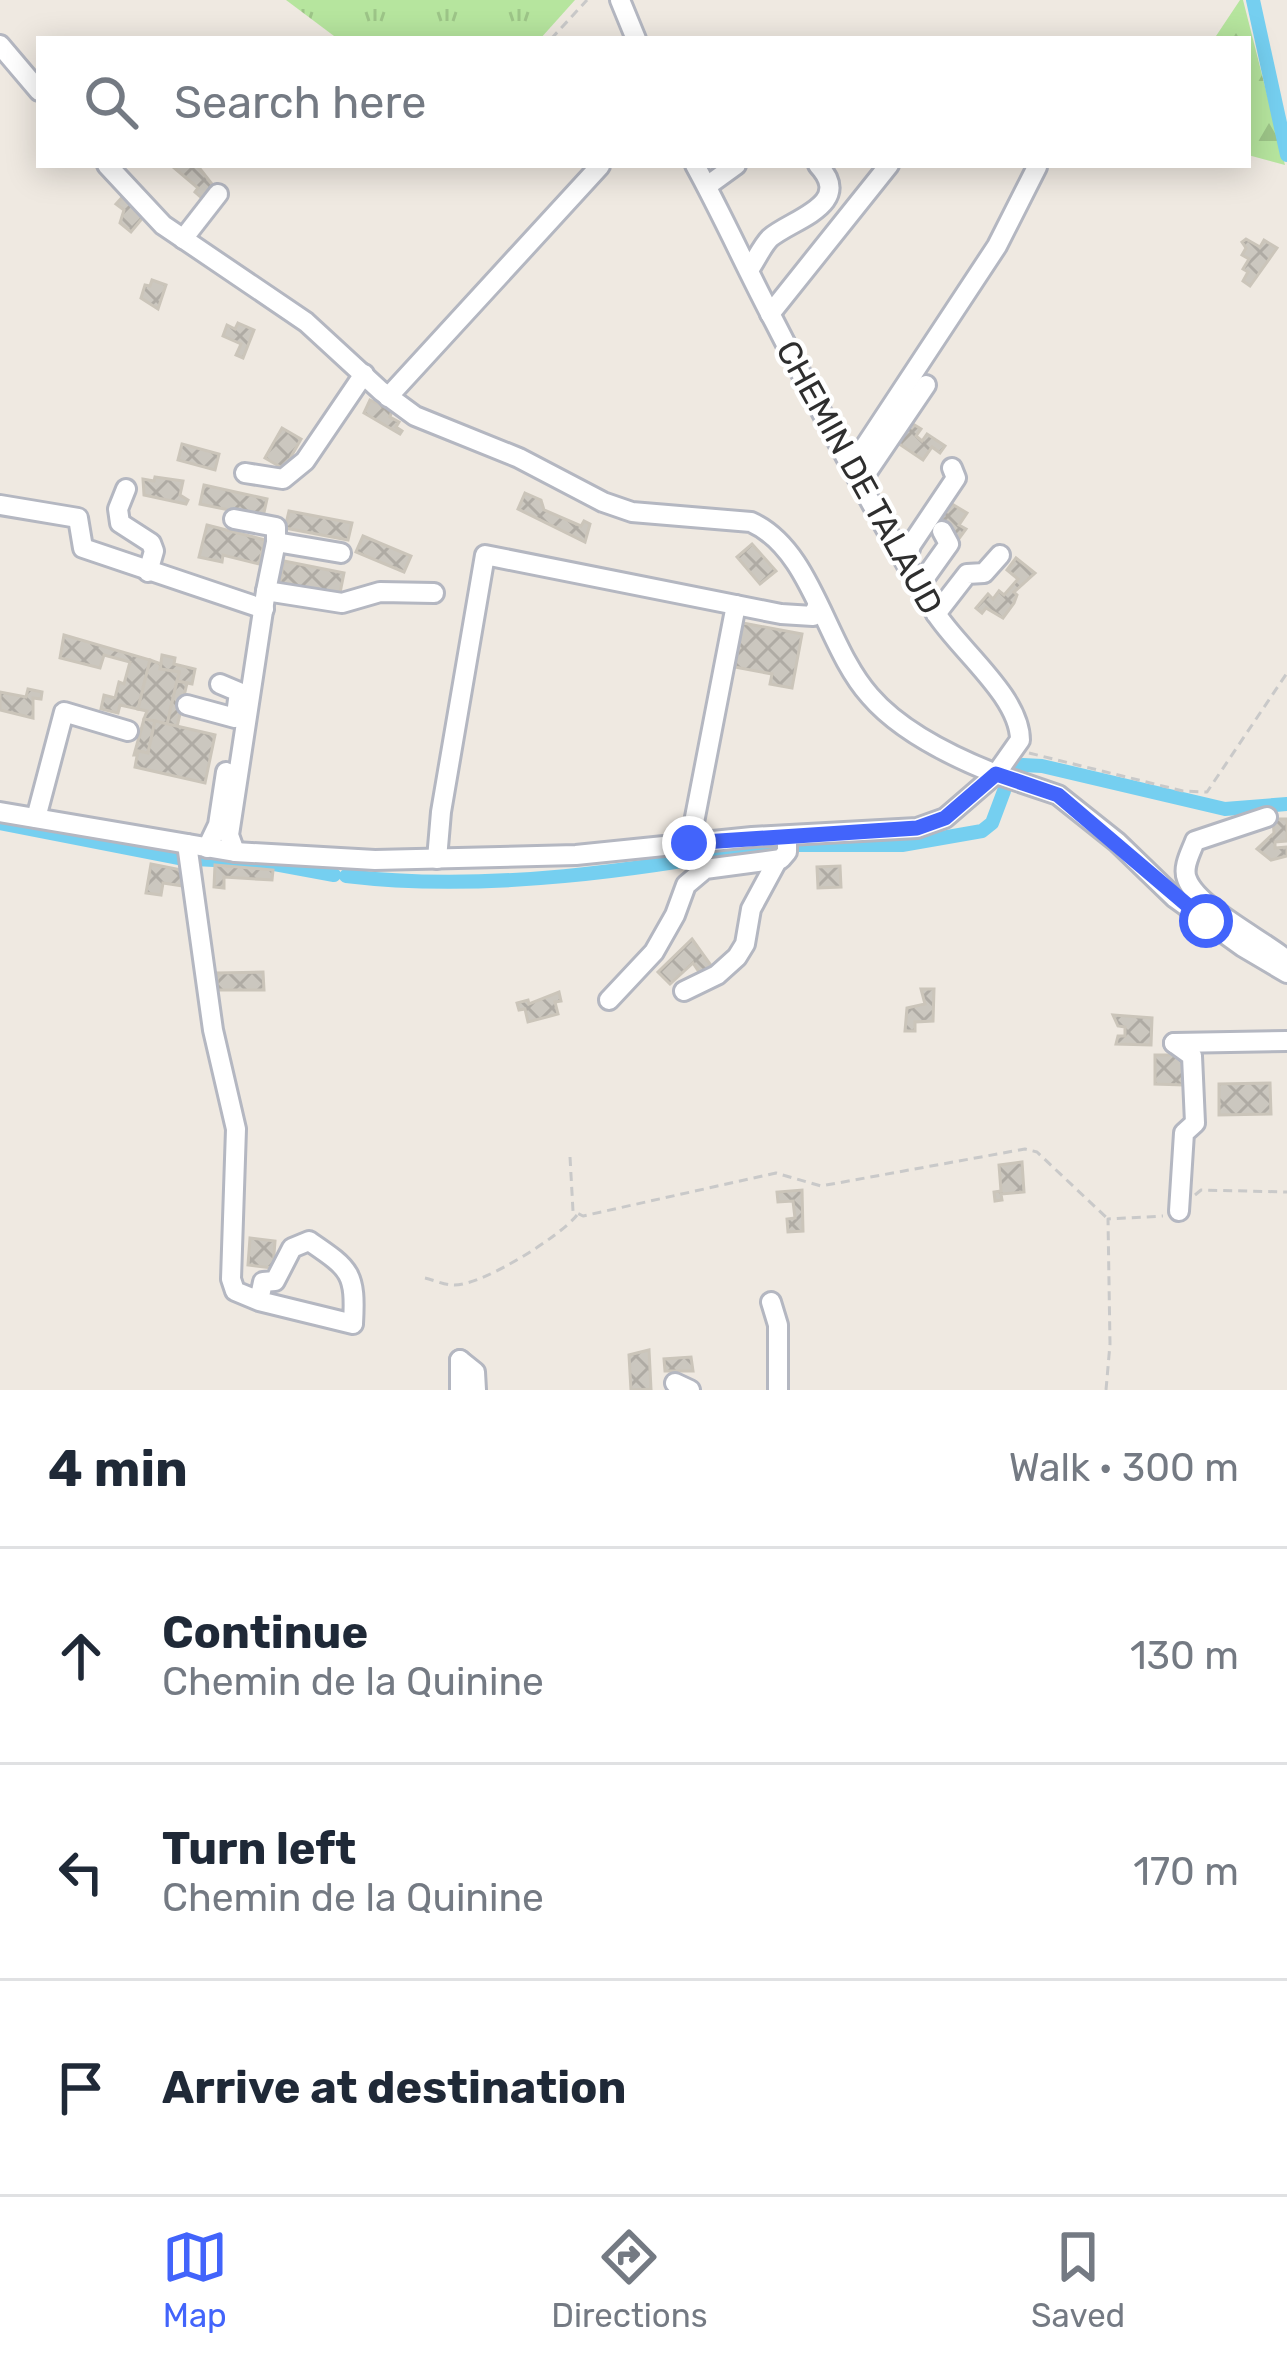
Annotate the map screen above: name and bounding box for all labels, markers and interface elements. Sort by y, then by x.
search box [36,36,1251,168]
icon: search [78,69,144,135]
text: Search here [174,76,426,129]
street label: CHEMIN DE TALAUD [768,334,951,621]
route end [662,816,716,870]
route start [1179,894,1233,948]
text: 4 min [48,1438,188,1499]
text: Walk · 300 m [1009,1445,1239,1491]
text: Continue [162,1606,368,1659]
icon: ahead [48,1623,114,1689]
text: 130 m [1130,1633,1239,1679]
text: Chemin de la Quinine [162,1659,544,1705]
text: Turn left [162,1822,356,1875]
icon: left [48,1839,114,1905]
text: 170 m [1133,1849,1239,1895]
text: Chemin de la Quinine [162,1875,544,1921]
icon: arrive [48,2055,114,2121]
text: Arrive at destination [162,2061,627,2114]
tab: Map [162,2224,228,2335]
tab: Directions [551,2224,708,2335]
tab: Saved [1031,2224,1125,2335]

